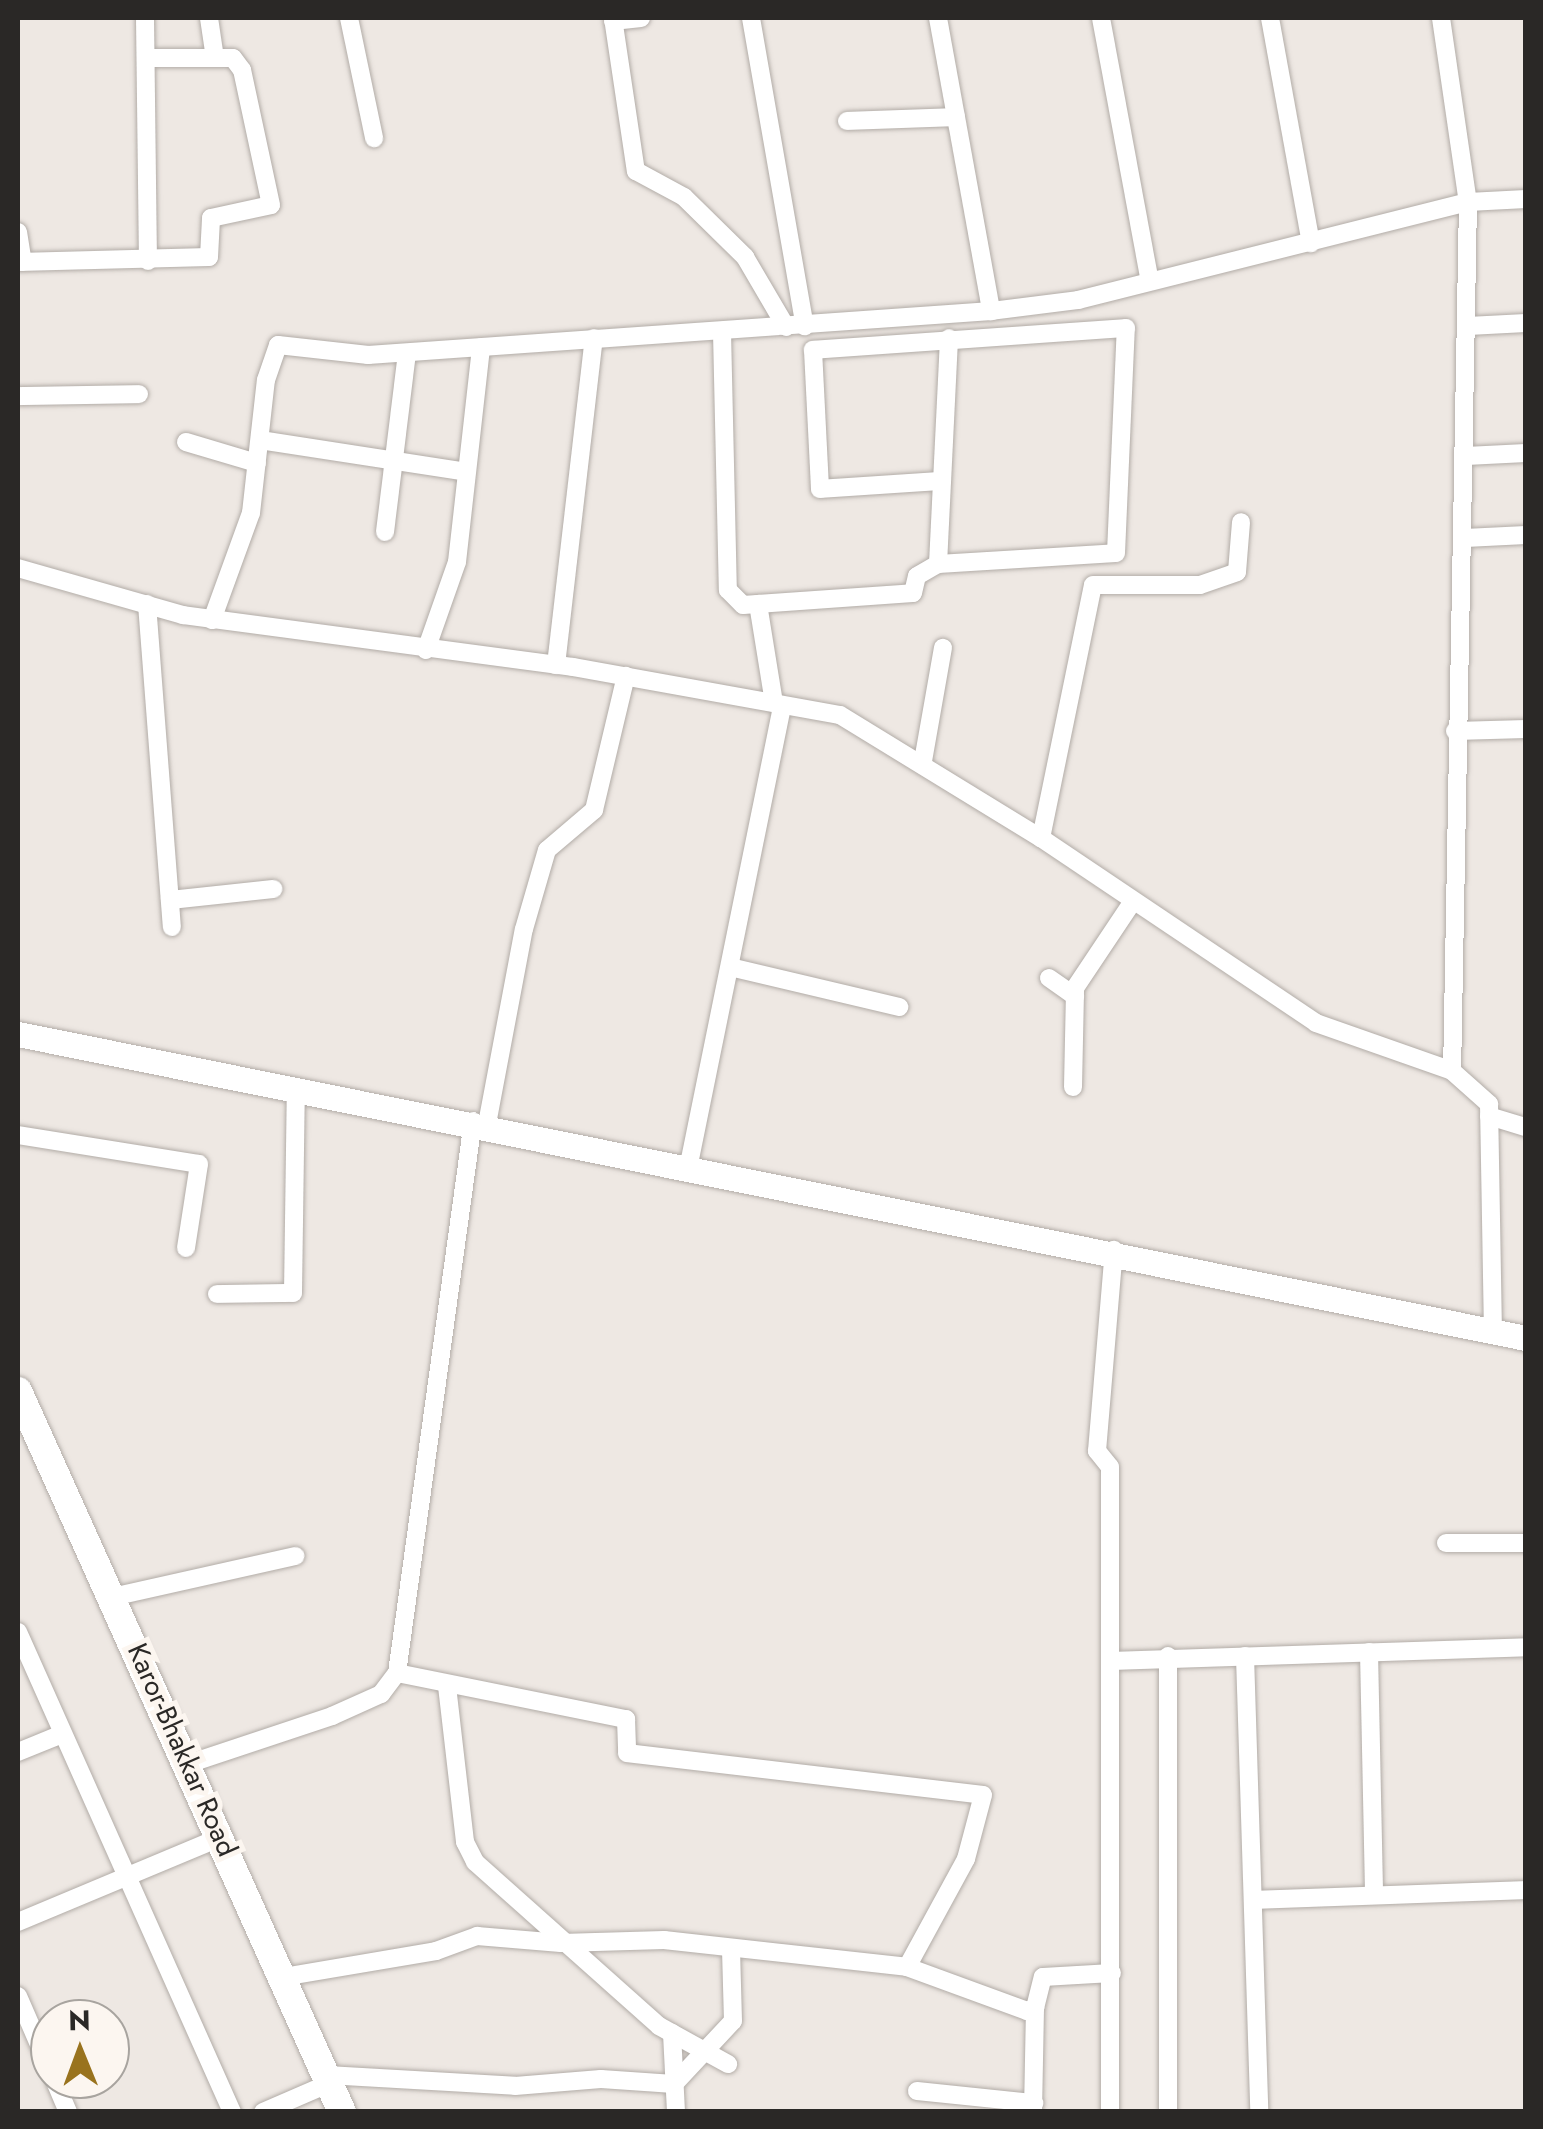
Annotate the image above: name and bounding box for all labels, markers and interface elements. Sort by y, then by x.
street label: Karor-Bhakkar Road [120,1638,244,1862]
north arrow [30,1999,130,2099]
text: N [68,2000,91,2041]

